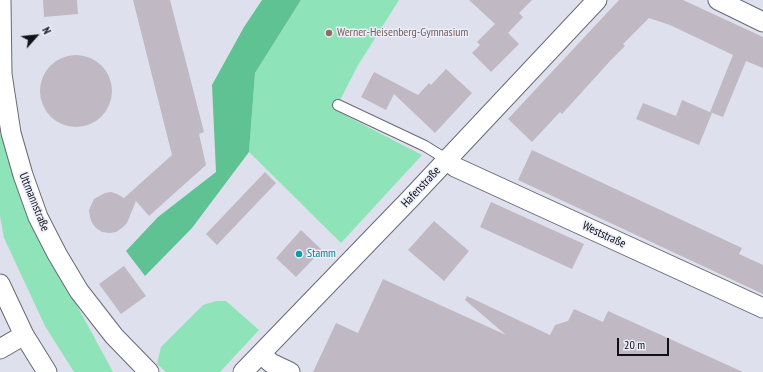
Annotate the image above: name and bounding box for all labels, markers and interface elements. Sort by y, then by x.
north arrow [16,16,56,56]
text: N [39,25,54,36]
place label: Werner-Heisenberg-Gymnasium [337,26,468,40]
marker: Werner-Heisenberg-Gymnasium [324,28,334,38]
street label: Hafenstraße [398,164,444,210]
street label: Uttmannstraße [16,170,52,234]
street label: Weststraße [580,219,628,251]
place label: Stamm [307,247,336,261]
marker: Stamm [294,249,304,259]
scale bar [619,330,671,356]
text: 20 m [624,337,645,352]

